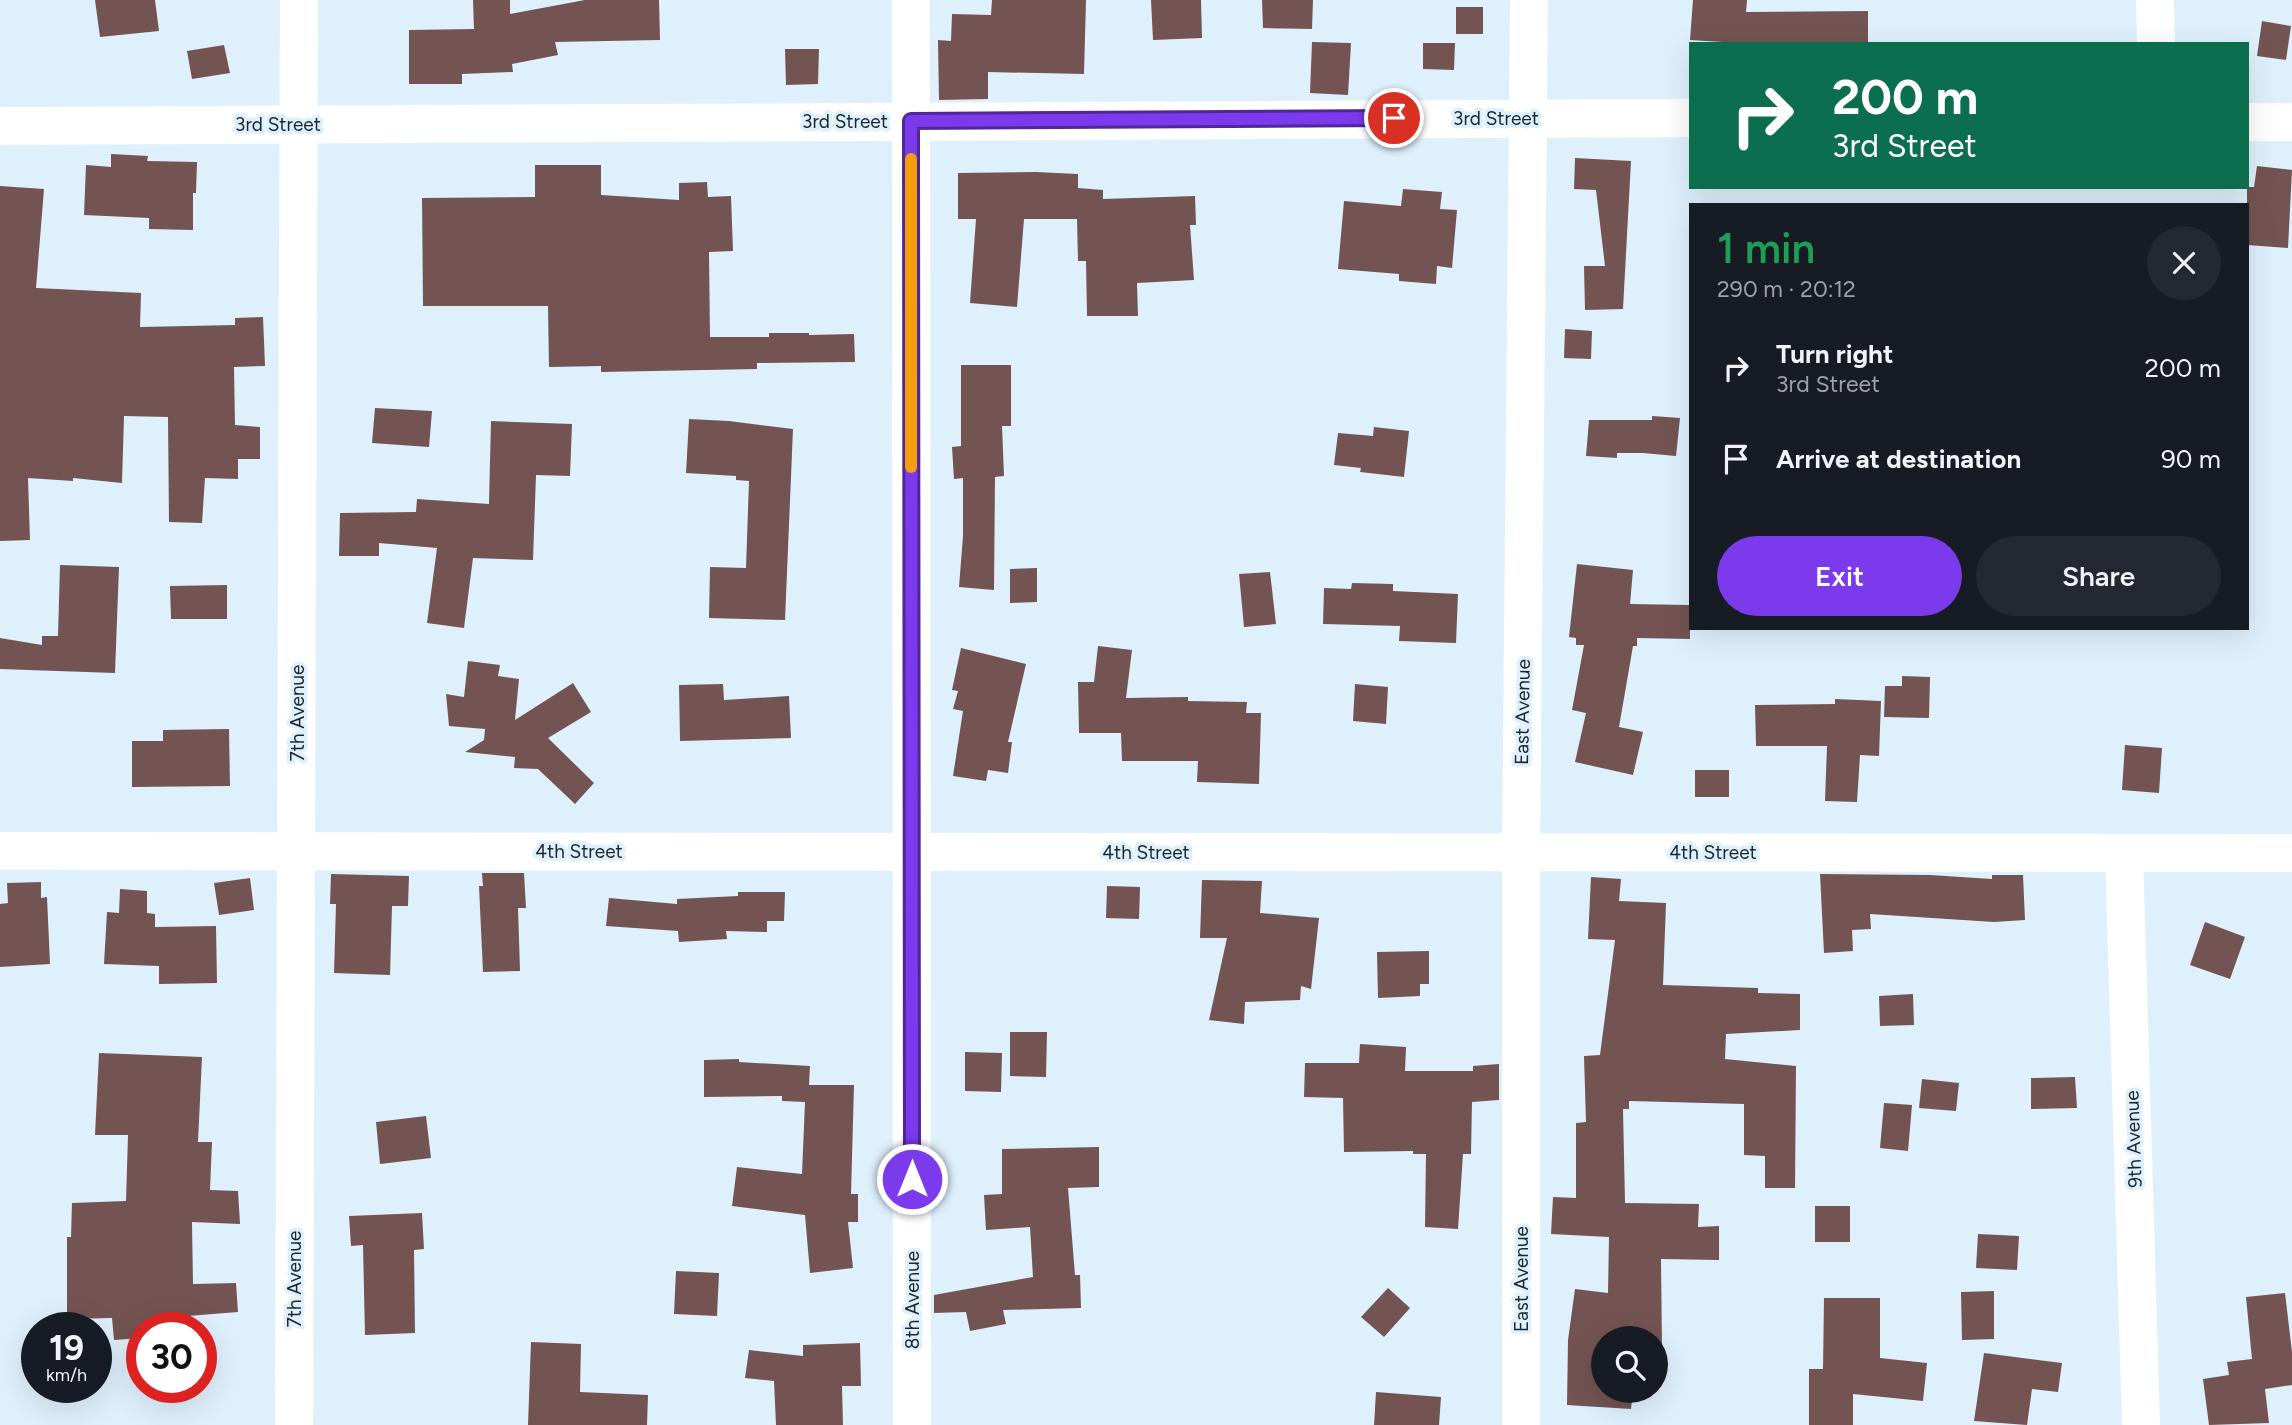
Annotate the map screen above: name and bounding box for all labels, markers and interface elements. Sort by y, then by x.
text: 200 m [1832,67,1978,126]
icon: right [1717,70,1808,161]
pin [1364,88,1424,148]
icon: arrive [1375,99,1413,137]
street label: 3rd Street [1453,107,1539,130]
street label: 3rd Street [802,110,888,133]
street label: 3rd Street [235,113,321,136]
text: 3rd Street [1832,127,1976,165]
text: 1 min [1717,223,1815,274]
button: close [2147,226,2221,300]
text: 290 m · 20:12 [1717,275,1856,303]
text: Turn right [1776,338,1893,370]
icon: right [1717,349,1755,387]
text: 200 m [2145,352,2221,384]
text: 3rd Street [1776,370,1880,398]
icon: arrive [1717,440,1755,478]
text: Arrive at destination [1776,443,2021,475]
text: 90 m [2161,443,2221,475]
button: Exit [1717,536,1962,616]
button: Share [1976,536,2221,616]
street label: East Avenue [1510,659,1535,765]
street label: 7th Avenue [286,665,309,761]
street label: 4th Street [535,840,623,863]
street label: 4th Street [1102,841,1190,864]
street label: 4th Street [1669,841,1757,864]
street label: 9th Avenue [2120,1090,2147,1188]
position arrow [875,1142,949,1216]
street label: East Avenue [1510,1226,1533,1332]
street label: 7th Avenue [283,1231,306,1327]
street label: 8th Avenue [901,1251,924,1349]
speed limit sign: 30 [126,1312,217,1403]
map controls [1591,1326,1668,1403]
button: search [1591,1326,1668,1403]
text: 19 [49,1327,84,1369]
text: km/h [46,1364,87,1386]

